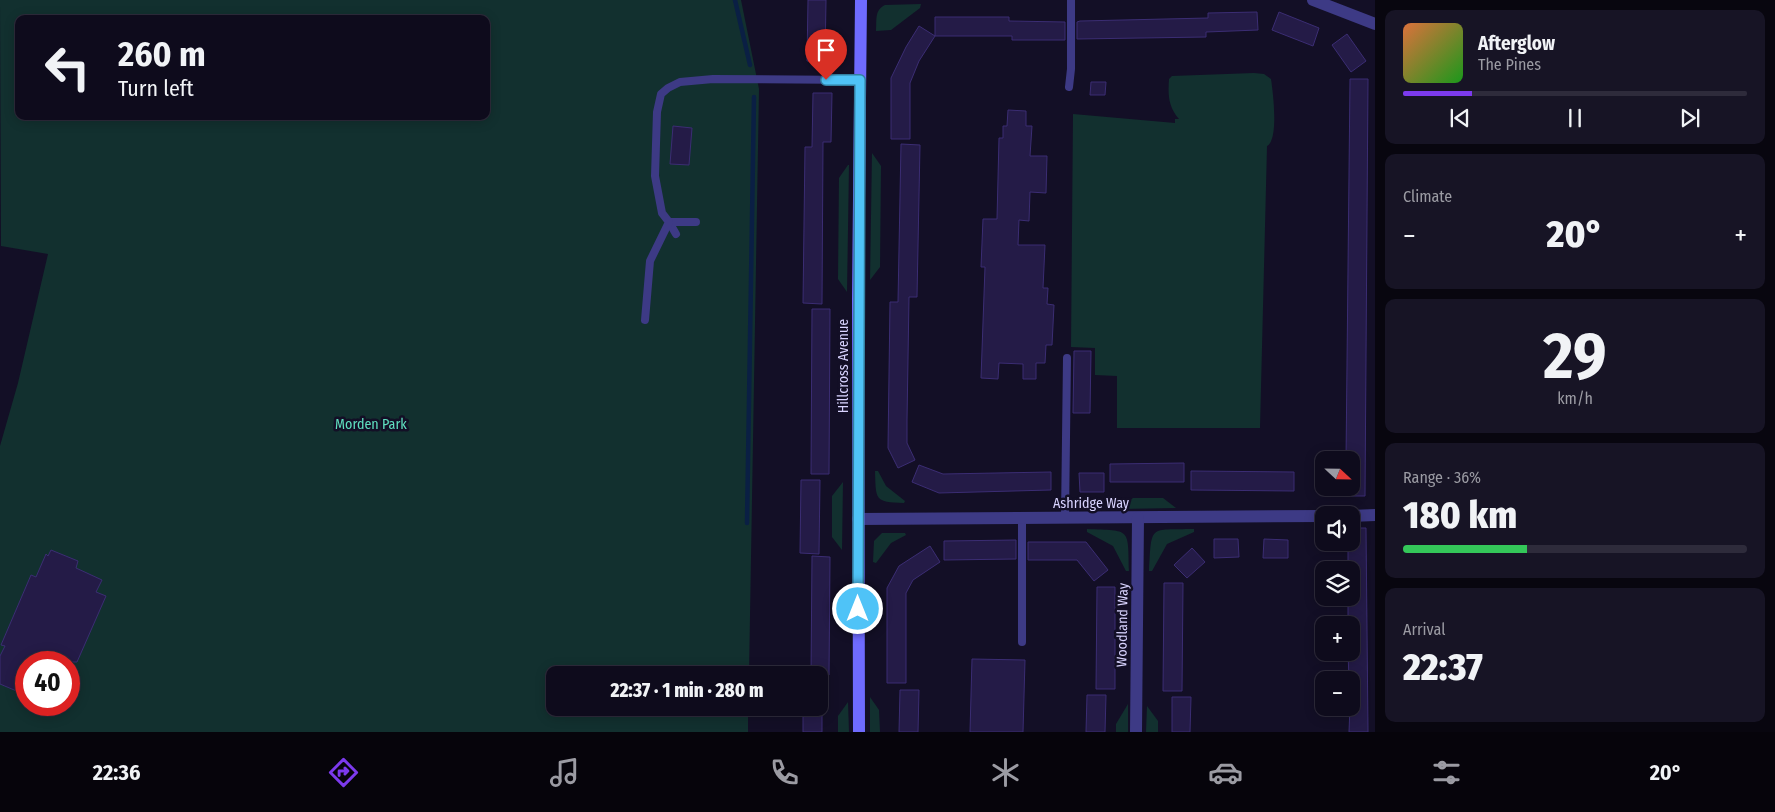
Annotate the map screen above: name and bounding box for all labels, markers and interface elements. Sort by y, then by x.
pin [805,29,847,80]
text: Afterglow [1478,32,1555,55]
text: 260 m [118,33,206,75]
icon: left [35,35,100,100]
icon: arrive [812,36,840,64]
text: The Pines [1478,55,1541,74]
text: Turn left [118,75,194,102]
icon: previous [1446,104,1474,132]
icon: pause [1561,104,1589,132]
icon: next [1676,104,1704,132]
text: Climate [1403,187,1452,206]
text: 20° [1547,211,1603,257]
text: − [1403,219,1416,252]
text: + [1734,219,1747,252]
text: 29 [1543,317,1607,395]
street label: Hillcross Avenue [835,319,852,413]
text: km/h [1557,389,1593,408]
park label: Morden Park [335,416,407,433]
north arrow [1315,451,1360,496]
map controls [1315,451,1360,716]
text: Range · 36% [1403,468,1481,487]
text: 180 km [1403,492,1517,538]
street label: Ashridge Way [1053,495,1130,512]
button: sound [1315,506,1360,551]
button: layers [1315,561,1360,606]
position arrow [831,582,883,634]
street label: Woodland Way [1113,582,1132,667]
button: + [1315,616,1360,661]
text: Arrival [1403,620,1445,639]
text: 22:37 [1403,644,1483,690]
speed limit sign: 40 [15,651,80,716]
button: − [1315,671,1360,716]
text: 22:37 · 1 min · 280 m [610,679,764,702]
icon: directions [326,755,361,790]
icon: music [547,755,582,790]
icon: phone [767,755,802,790]
icon: climate [988,755,1023,790]
icon: car [1208,755,1243,790]
icon: filters [1429,755,1464,790]
text: 22:36 [93,759,140,786]
text: 20° [1650,759,1682,786]

